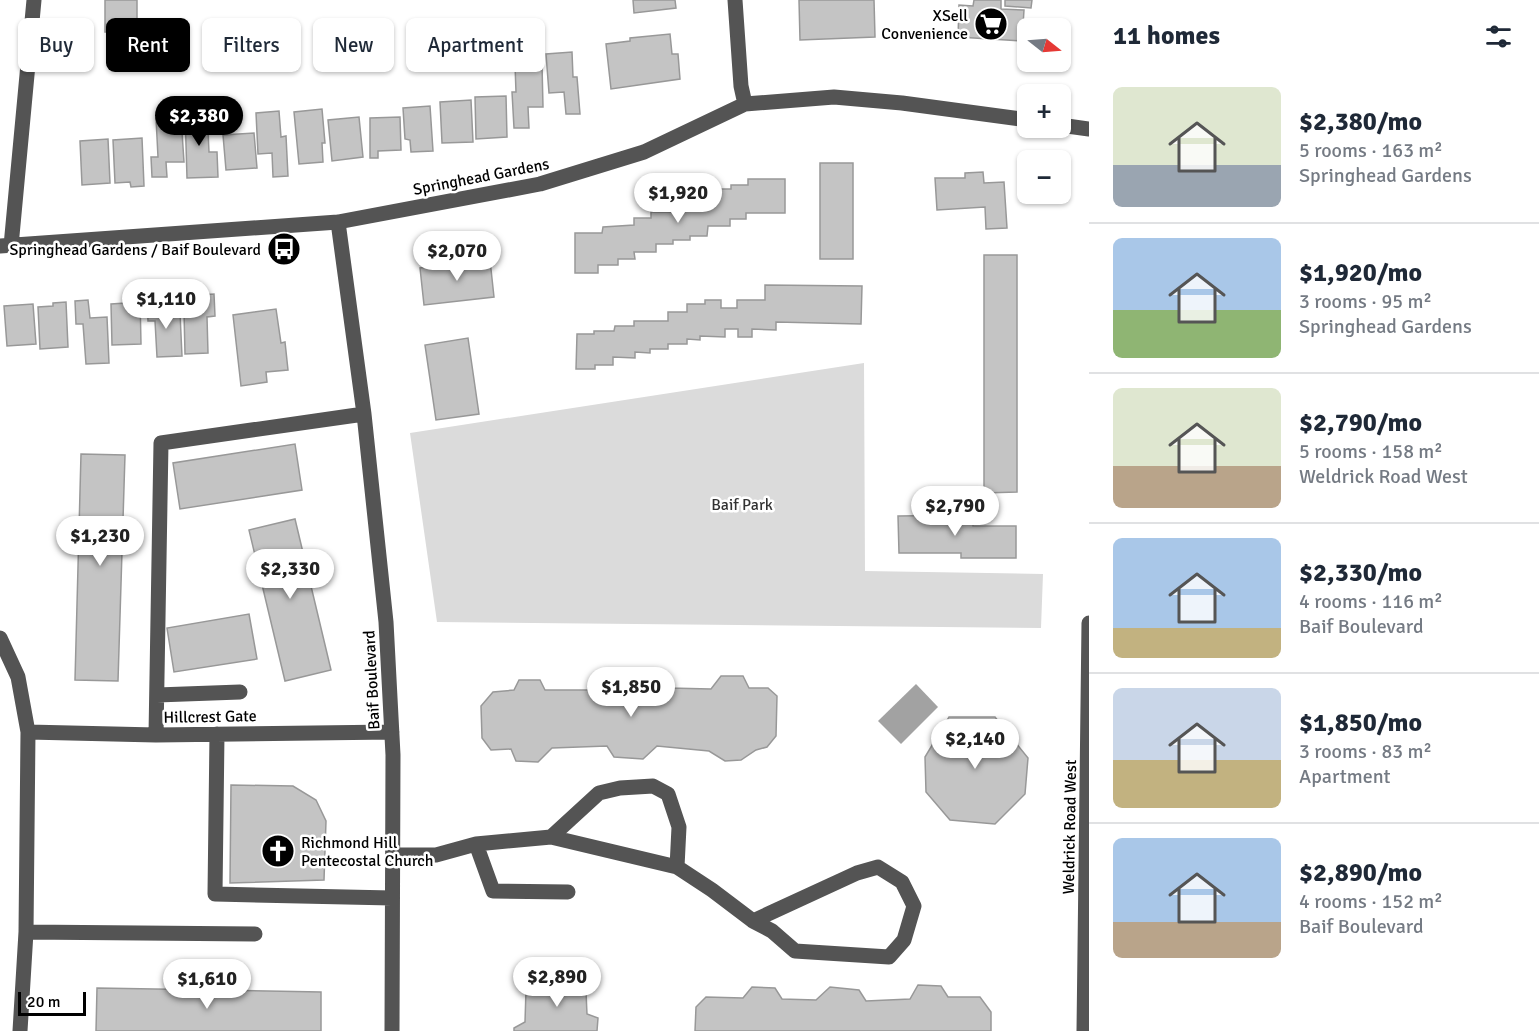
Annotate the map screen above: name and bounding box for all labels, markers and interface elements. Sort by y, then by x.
place label: XSell Convenience [881,6,968,44]
supermarket icon: XSell Convenience [973,6,1009,42]
chip: Buy [18,18,94,72]
chip: Rent [106,18,190,72]
chip: Filters [202,18,301,72]
chip: New [313,18,394,72]
chip: Apartment [406,18,545,72]
north arrow [1017,18,1071,72]
map controls [1017,18,1071,204]
text: 11 homes [1113,20,1220,52]
icon: filters [1482,20,1515,53]
button: + [1017,84,1071,138]
pin: $2,380 [150,96,248,147]
text: $2,380 [169,103,229,128]
text: $2,380/mo [1299,106,1422,138]
icon: home [1161,111,1233,183]
text: 5 rooms · 163 m² [1299,138,1443,163]
button: − [1017,150,1071,204]
street label: Springhead Gardens [411,154,551,200]
text: Springhead Gardens [1299,163,1472,188]
pin: $1,920 [629,173,727,224]
text: $1,920 [648,180,708,205]
bus stop icon: Springhead Gardens / Baif Boulevard [266,231,302,267]
pin: $2,070 [408,231,506,282]
text: $2,070 [427,238,487,263]
place label: Springhead Gardens / Baif Boulevard [9,240,261,260]
text: $1,920/mo [1299,257,1422,289]
icon: home [1161,262,1233,334]
pin: $1,110 [117,279,215,330]
text: $1,110 [136,286,196,311]
text: 3 rooms · 95 m² [1299,289,1432,314]
text: Springhead Gardens [1299,314,1472,339]
text: $2,790/mo [1299,407,1422,439]
icon: home [1161,412,1233,484]
text: 5 rooms · 158 m² [1299,439,1443,464]
text: Weldrick Road West [1299,464,1468,489]
pin: $2,790 [906,486,1004,537]
text: $2,790 [925,493,985,518]
park label: Baif Park [711,495,773,515]
pin: $1,230 [51,516,149,567]
text: $1,230 [70,523,130,548]
pin: $2,330 [241,549,339,600]
text: $2,330 [260,556,320,581]
text: $2,330/mo [1299,557,1422,589]
icon: home [1161,562,1233,634]
text: 4 rooms · 116 m² [1299,589,1443,614]
text: Baif Boulevard [1299,614,1424,639]
street label: Baif Boulevard [359,630,385,730]
pin: $1,850 [582,667,680,718]
text: $1,850 [601,674,661,699]
street label: Hillcrest Gate [163,706,257,728]
text: $1,850/mo [1299,707,1422,739]
icon: home [1161,712,1233,784]
pin: $2,140 [926,719,1024,770]
text: $2,140 [945,726,1005,751]
text: 3 rooms · 83 m² [1299,739,1432,764]
street label: Weldrick Road West [1059,759,1081,895]
text: Apartment [1299,764,1391,789]
church icon: Richmond Hill Pentecostal Church [260,833,296,869]
place label: Richmond Hill Pentecostal Church [301,833,434,871]
text: $2,890/mo [1299,857,1422,889]
icon: home [1161,862,1233,934]
text: 4 rooms · 152 m² [1299,889,1443,914]
text: Baif Boulevard [1299,914,1424,939]
pin: $2,890 [508,957,606,1008]
pin: $1,610 [158,959,256,1010]
text: $2,890 [527,964,587,989]
text: $1,610 [177,966,237,991]
scale bar [18,989,86,1016]
text: 20 m [27,992,61,1012]

